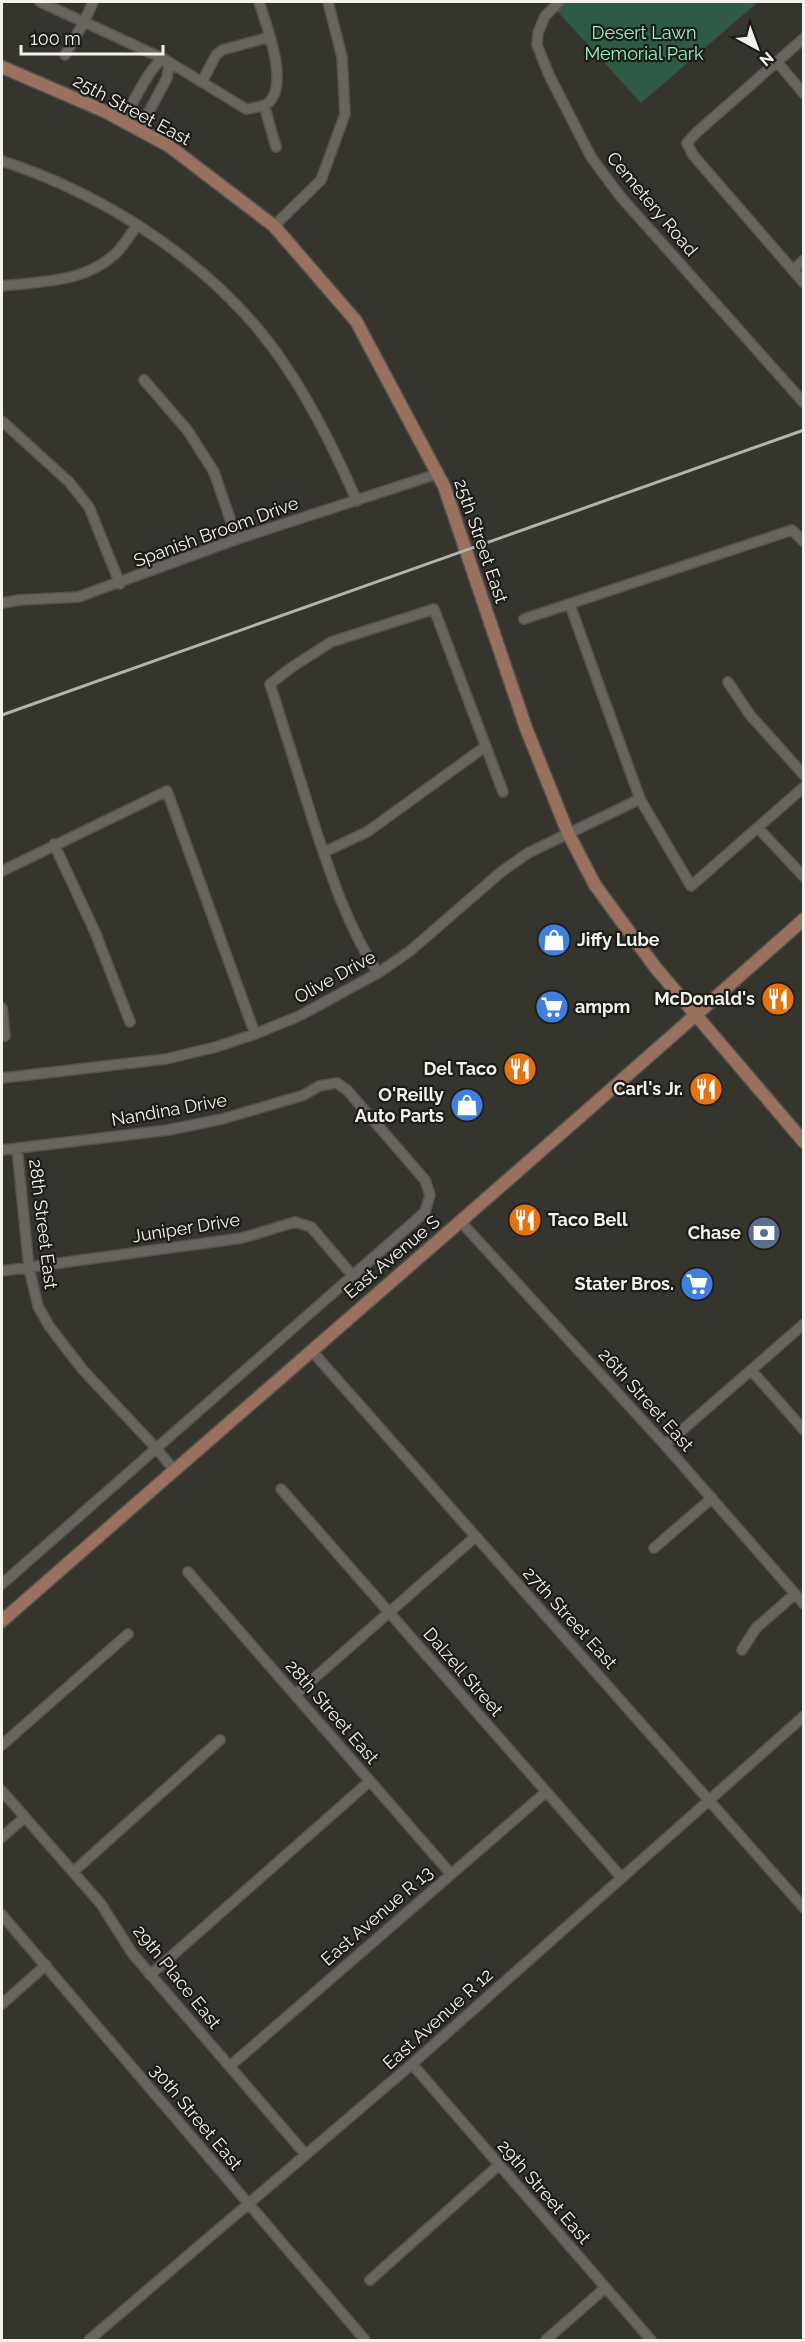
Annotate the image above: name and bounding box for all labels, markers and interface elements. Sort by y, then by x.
scale bar [21,18,164,56]
north arrow [727,18,787,78]
park label: Desert Lawn Memorial Park [584,22,704,64]
text: 100 m [30,28,81,49]
text: N [756,48,777,70]
street label: 25th Street East [70,70,195,149]
street label: Cemetery Road [603,147,702,260]
street label: 25th Street East [450,476,513,606]
street label: Spanish Broom Drive [131,492,301,571]
shop icon: Jiffy Lube [536,922,572,958]
place label: Jiffy Lube [577,929,660,950]
street label: Olive Drive [290,945,379,1007]
restaurant icon: McDonald's [760,981,796,1017]
place label: McDonald's [654,988,755,1009]
supermarket icon: ampm [534,989,570,1025]
place label: ampm [575,996,630,1017]
restaurant icon: Del Taco [502,1051,538,1087]
place label: Del Taco [423,1058,497,1079]
restaurant icon: Carl's Jr. [688,1071,724,1107]
place label: Carl's Jr. [613,1078,683,1099]
place label: O'Reilly Auto Parts [355,1084,444,1126]
shop icon: O'Reilly Auto Parts [449,1087,485,1123]
street label: Nandina Drive [109,1089,229,1130]
street label: 28th Street East [25,1158,62,1290]
restaurant icon: Taco Bell [507,1202,543,1238]
street label: Juniper Drive [131,1209,242,1246]
place label: Taco Bell [548,1209,628,1230]
street label: East Avenue S [340,1211,444,1303]
bank icon: Chase [746,1215,782,1251]
place label: Chase [688,1222,741,1243]
supermarket icon: Stater Bros. [679,1266,715,1302]
place label: Stater Bros. [575,1273,674,1294]
street label: 26th Street East [595,1344,698,1455]
street label: 27th Street East [519,1562,622,1673]
street label: Dalzell Street [419,1623,508,1720]
street label: 28th Street East [281,1655,383,1768]
street label: East Avenue R 13 [317,1861,437,1970]
street label: 29th Place East [129,1921,226,2033]
street label: East Avenue R 12 [378,1964,497,2073]
street label: 30th Street East [146,2059,247,2174]
street label: 29th Street East [493,2135,595,2248]

